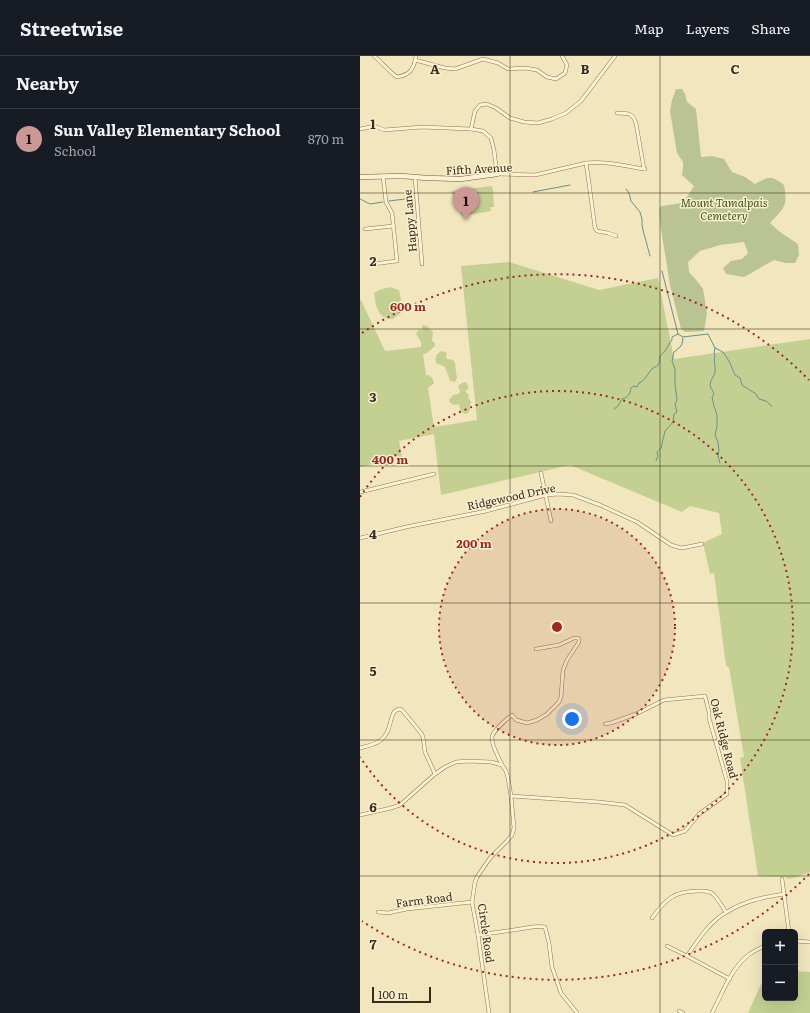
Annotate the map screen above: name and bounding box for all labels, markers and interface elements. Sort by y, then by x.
text: Streetwise [20,14,123,42]
text: Map [634,18,664,38]
text: Layers [686,18,729,38]
text: Share [751,18,790,38]
text: A [430,59,440,78]
text: B [581,59,590,78]
text: C [730,59,740,78]
text: Nearby [16,70,79,95]
text: 1 [370,114,376,133]
text: Sun Valley Elementary School [54,118,281,141]
text: 1 [26,129,32,148]
text: 870 m [308,129,344,148]
text: School [54,141,96,160]
street label: Fifth Avenue [445,158,513,178]
pin: 1 [453,187,479,220]
street label: Happy Lane [398,189,420,253]
park label: Mount Tamalpais Cemetery [680,194,768,223]
text: 2 [370,251,377,270]
text: 600 m [390,297,426,315]
text: 3 [369,387,377,406]
text: 400 m [372,450,408,468]
street label: Ridgewood Drive [465,479,557,513]
text: 4 [369,524,377,543]
text: 200 m [456,534,492,552]
centre of rings [550,620,564,634]
text: 5 [369,661,377,680]
street label: Oak Ridge Road [707,696,743,780]
your location [562,709,582,729]
text: 6 [369,797,377,816]
street label: Farm Road [395,888,453,910]
street label: Circle Road [475,902,499,964]
map controls [762,929,798,1001]
button: + [762,929,798,965]
text: 7 [369,934,377,953]
button: − [762,965,798,1001]
scale bar [372,985,431,1004]
text: 100 m [378,986,408,1002]

